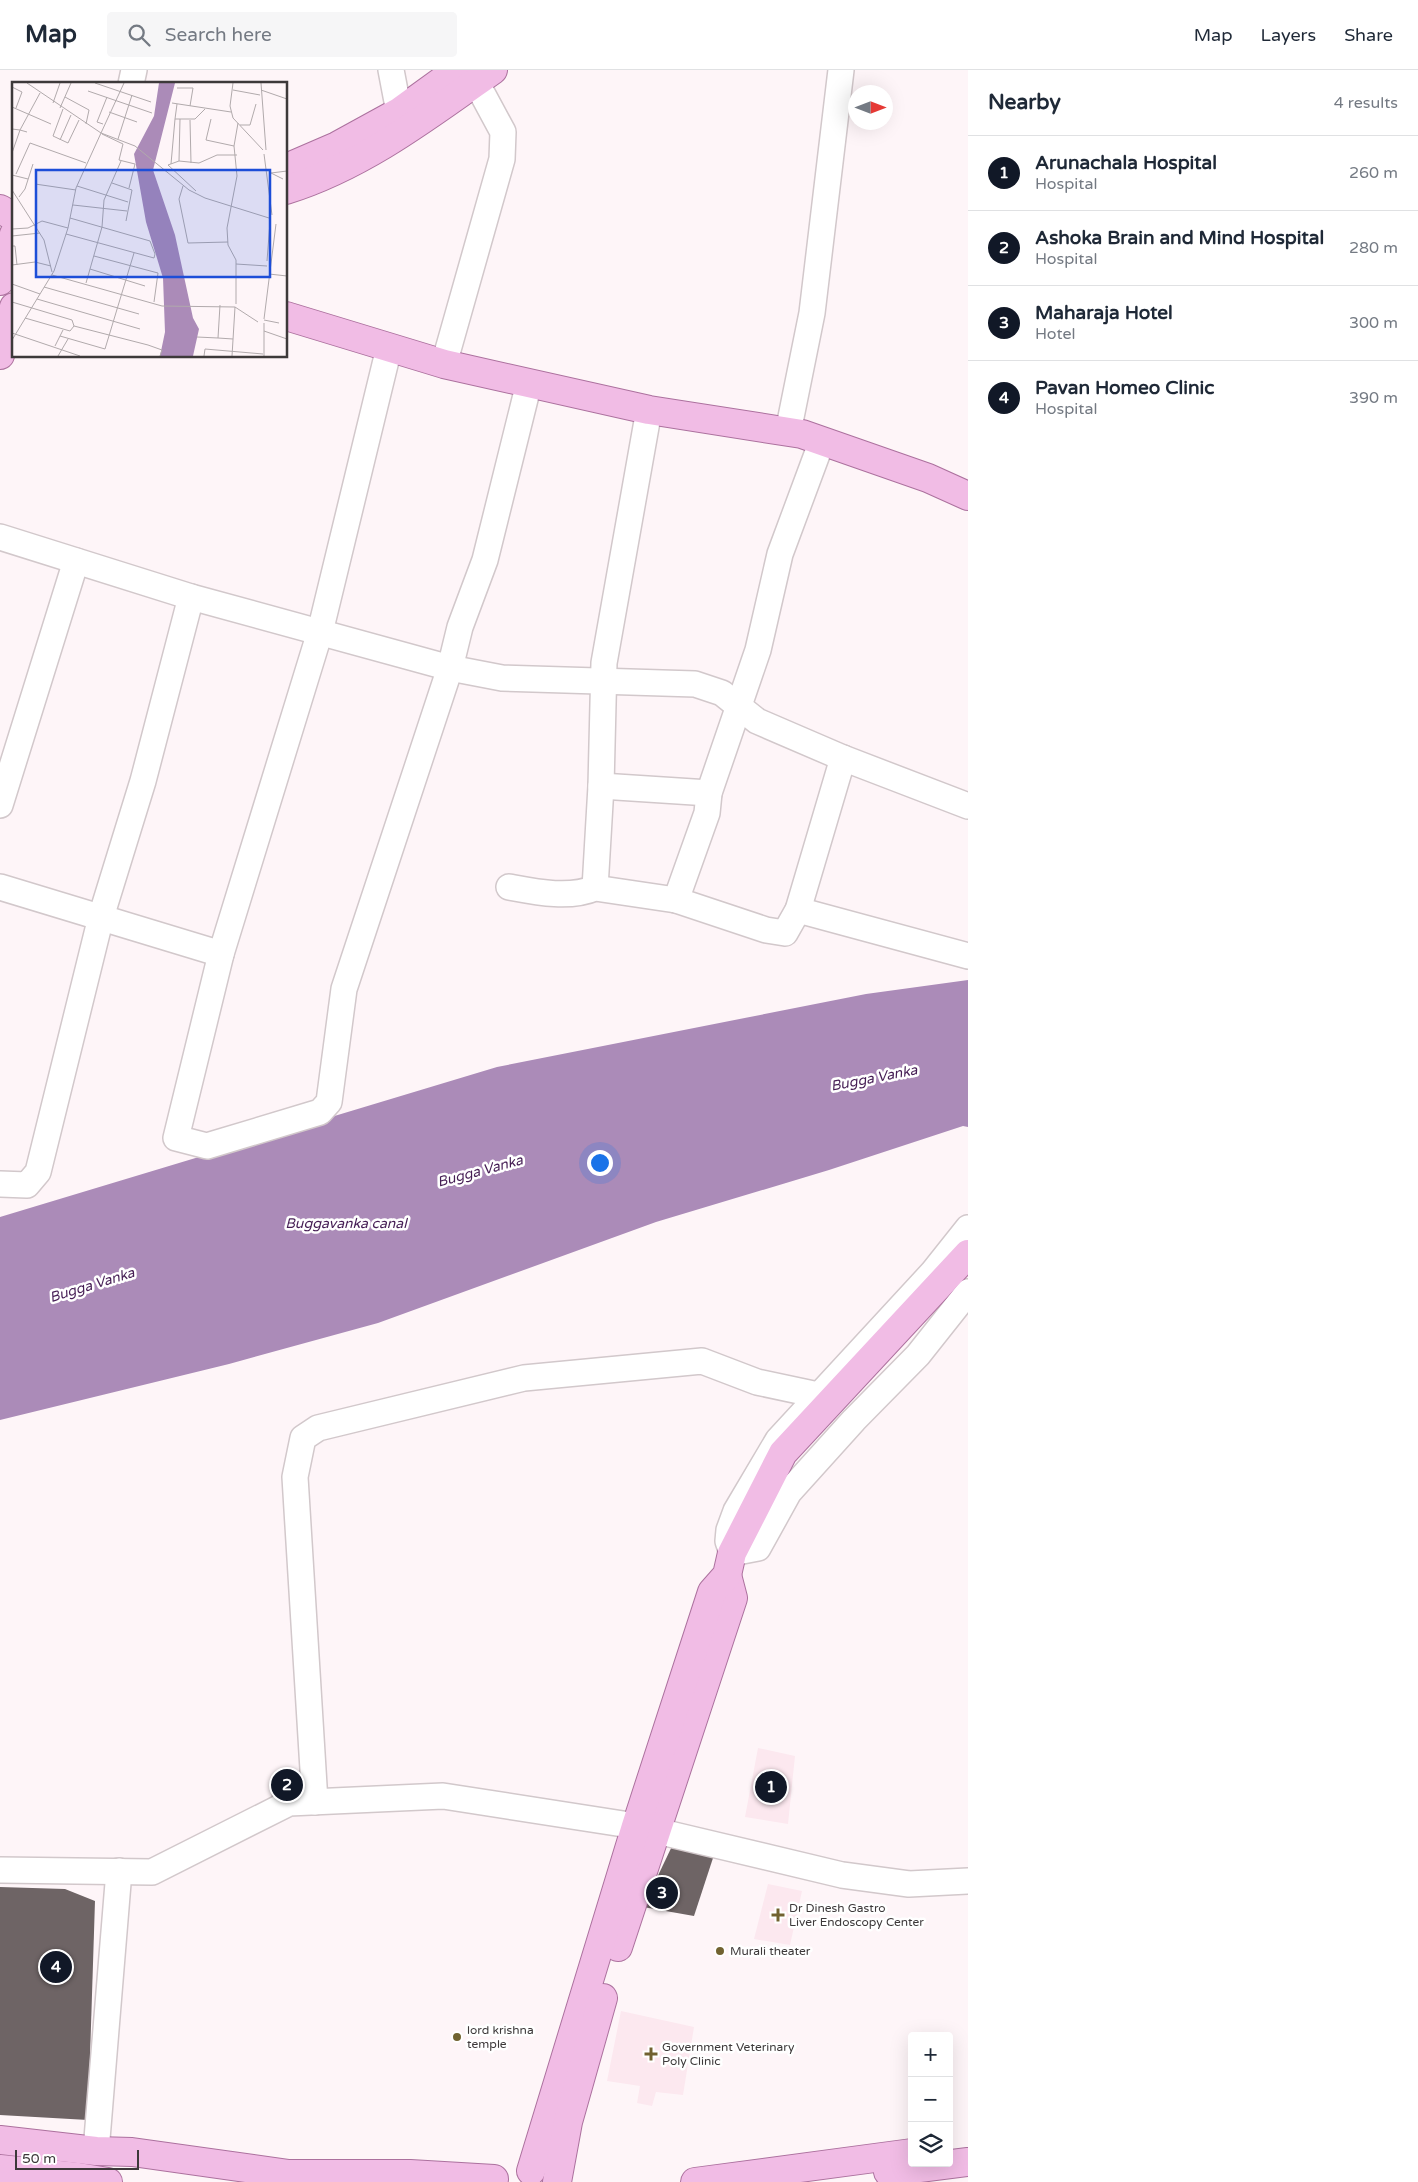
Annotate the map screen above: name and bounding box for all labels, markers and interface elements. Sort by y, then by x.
search box [107,12,457,57]
text: Map [25,20,77,49]
icon: search [125,21,153,49]
text: Search here [165,24,272,46]
text: Map [1194,24,1233,46]
text: Layers [1261,24,1316,46]
text: Share [1344,24,1393,46]
inset map [12,82,288,358]
north arrow [848,85,893,130]
text: Nearby [988,90,1061,115]
text: 4 results [1334,93,1398,113]
text: Arunachala Hospital [1035,152,1217,174]
text: 1 [999,163,1009,183]
text: 260 m [1349,163,1398,183]
text: Hospital [1035,174,1097,194]
text: Ashoka Brain and Mind Hospital [1035,227,1324,249]
text: 2 [999,238,1009,258]
text: 280 m [1349,238,1398,258]
text: Hospital [1035,249,1097,269]
text: Maharaja Hotel [1035,302,1173,324]
text: 3 [999,313,1009,333]
text: 300 m [1349,313,1398,333]
text: Hotel [1035,324,1076,344]
text: Pavan Homeo Clinic [1035,377,1214,399]
text: 4 [999,388,1009,408]
text: 390 m [1349,388,1398,408]
text: Hospital [1035,399,1097,419]
water label: Bugga Vanka [829,1061,920,1095]
your location [587,1150,613,1176]
water label: Bugga Vanka [435,1151,526,1191]
water label: Buggavanka canal [285,1215,408,1232]
water label: Bugga Vanka [47,1264,138,1306]
pin: 2 [271,1766,303,1804]
pin: 1 [755,1768,787,1806]
pin: 3 [646,1874,678,1912]
place label: Dr Dinesh Gastro Liver Endoscopy Center [789,1901,924,1929]
marker: Dr Dinesh Gastro Liver Endoscopy Center [771,1908,785,1922]
place label: Murali theater [730,1944,811,1958]
marker: Murali theater [714,1945,726,1957]
pin: 4 [40,1948,72,1986]
place label: lord krishna temple [467,2023,534,2051]
marker: lord krishna temple [451,2031,463,2043]
map controls [908,2032,953,2167]
button: + [908,2032,953,2077]
place label: Government Veterinary Poly Clinic [662,2040,795,2068]
marker: Government Veterinary Poly Clinic [644,2047,658,2061]
button: − [908,2077,953,2122]
button: layers [908,2122,953,2167]
scale bar [15,2147,139,2170]
text: 50 m [22,2150,56,2167]

